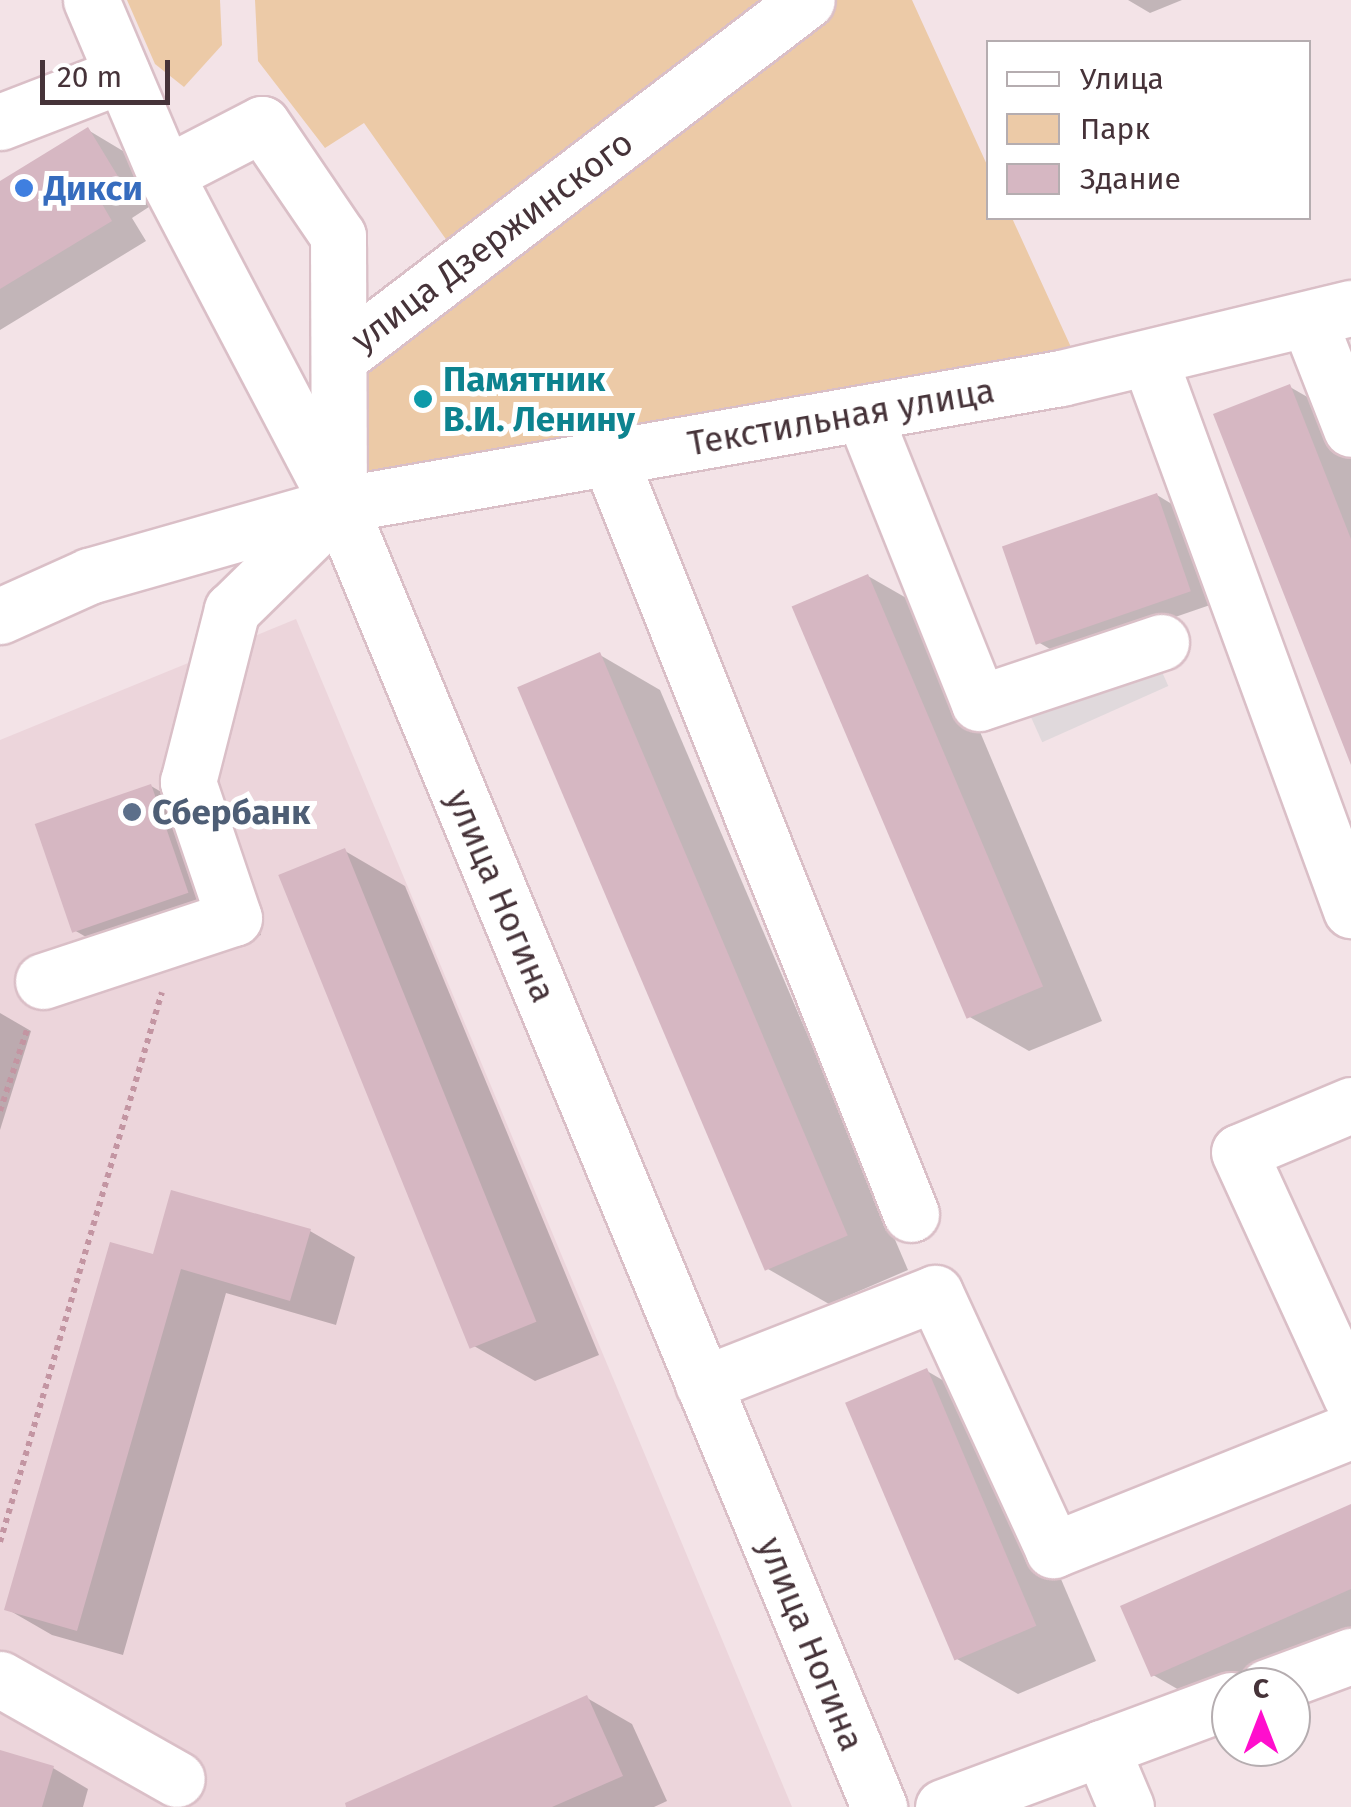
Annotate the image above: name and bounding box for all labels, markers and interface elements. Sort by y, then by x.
scale bar [45,40,175,102]
legend [986,40,1311,220]
text: 20 m [57,59,122,95]
text: Улица [1080,61,1164,97]
text: Парк [1080,111,1150,147]
street label: улица Дзержинского [343,121,641,361]
text: Здание [1080,161,1181,197]
place label: Дикси [44,167,143,209]
marker: Дикси [13,177,35,199]
place label: Памятник В.И. Ленину [443,358,635,440]
street label: Текстильная улица [684,369,998,465]
marker: Памятник В.И. Ленину [412,388,434,410]
street label: улица Ногина [437,783,565,1009]
place label: Сбербанк [152,791,310,833]
marker: Сбербанк [121,801,143,823]
street label: улица Ногина [749,1531,873,1757]
north arrow [1211,1667,1311,1767]
text: С [1253,1672,1269,1705]

